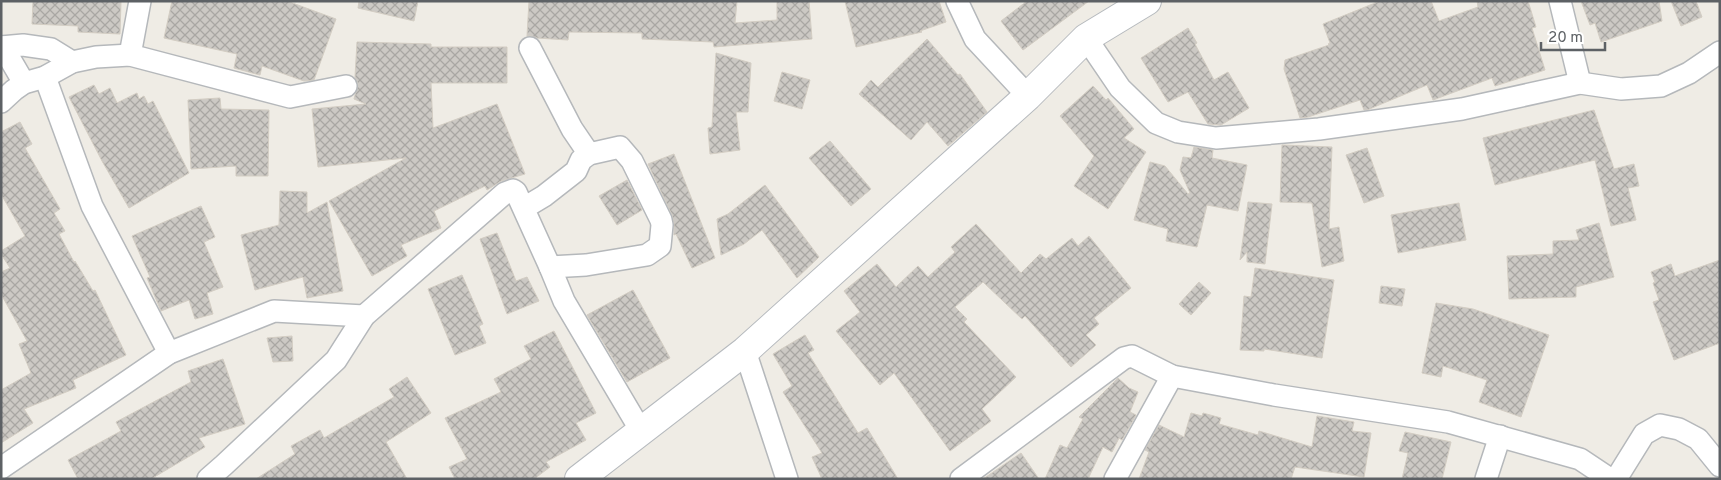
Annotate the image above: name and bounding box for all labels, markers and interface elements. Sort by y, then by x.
scale bar [1541,20,1605,52]
text: 20 m [1548,29,1583,48]

